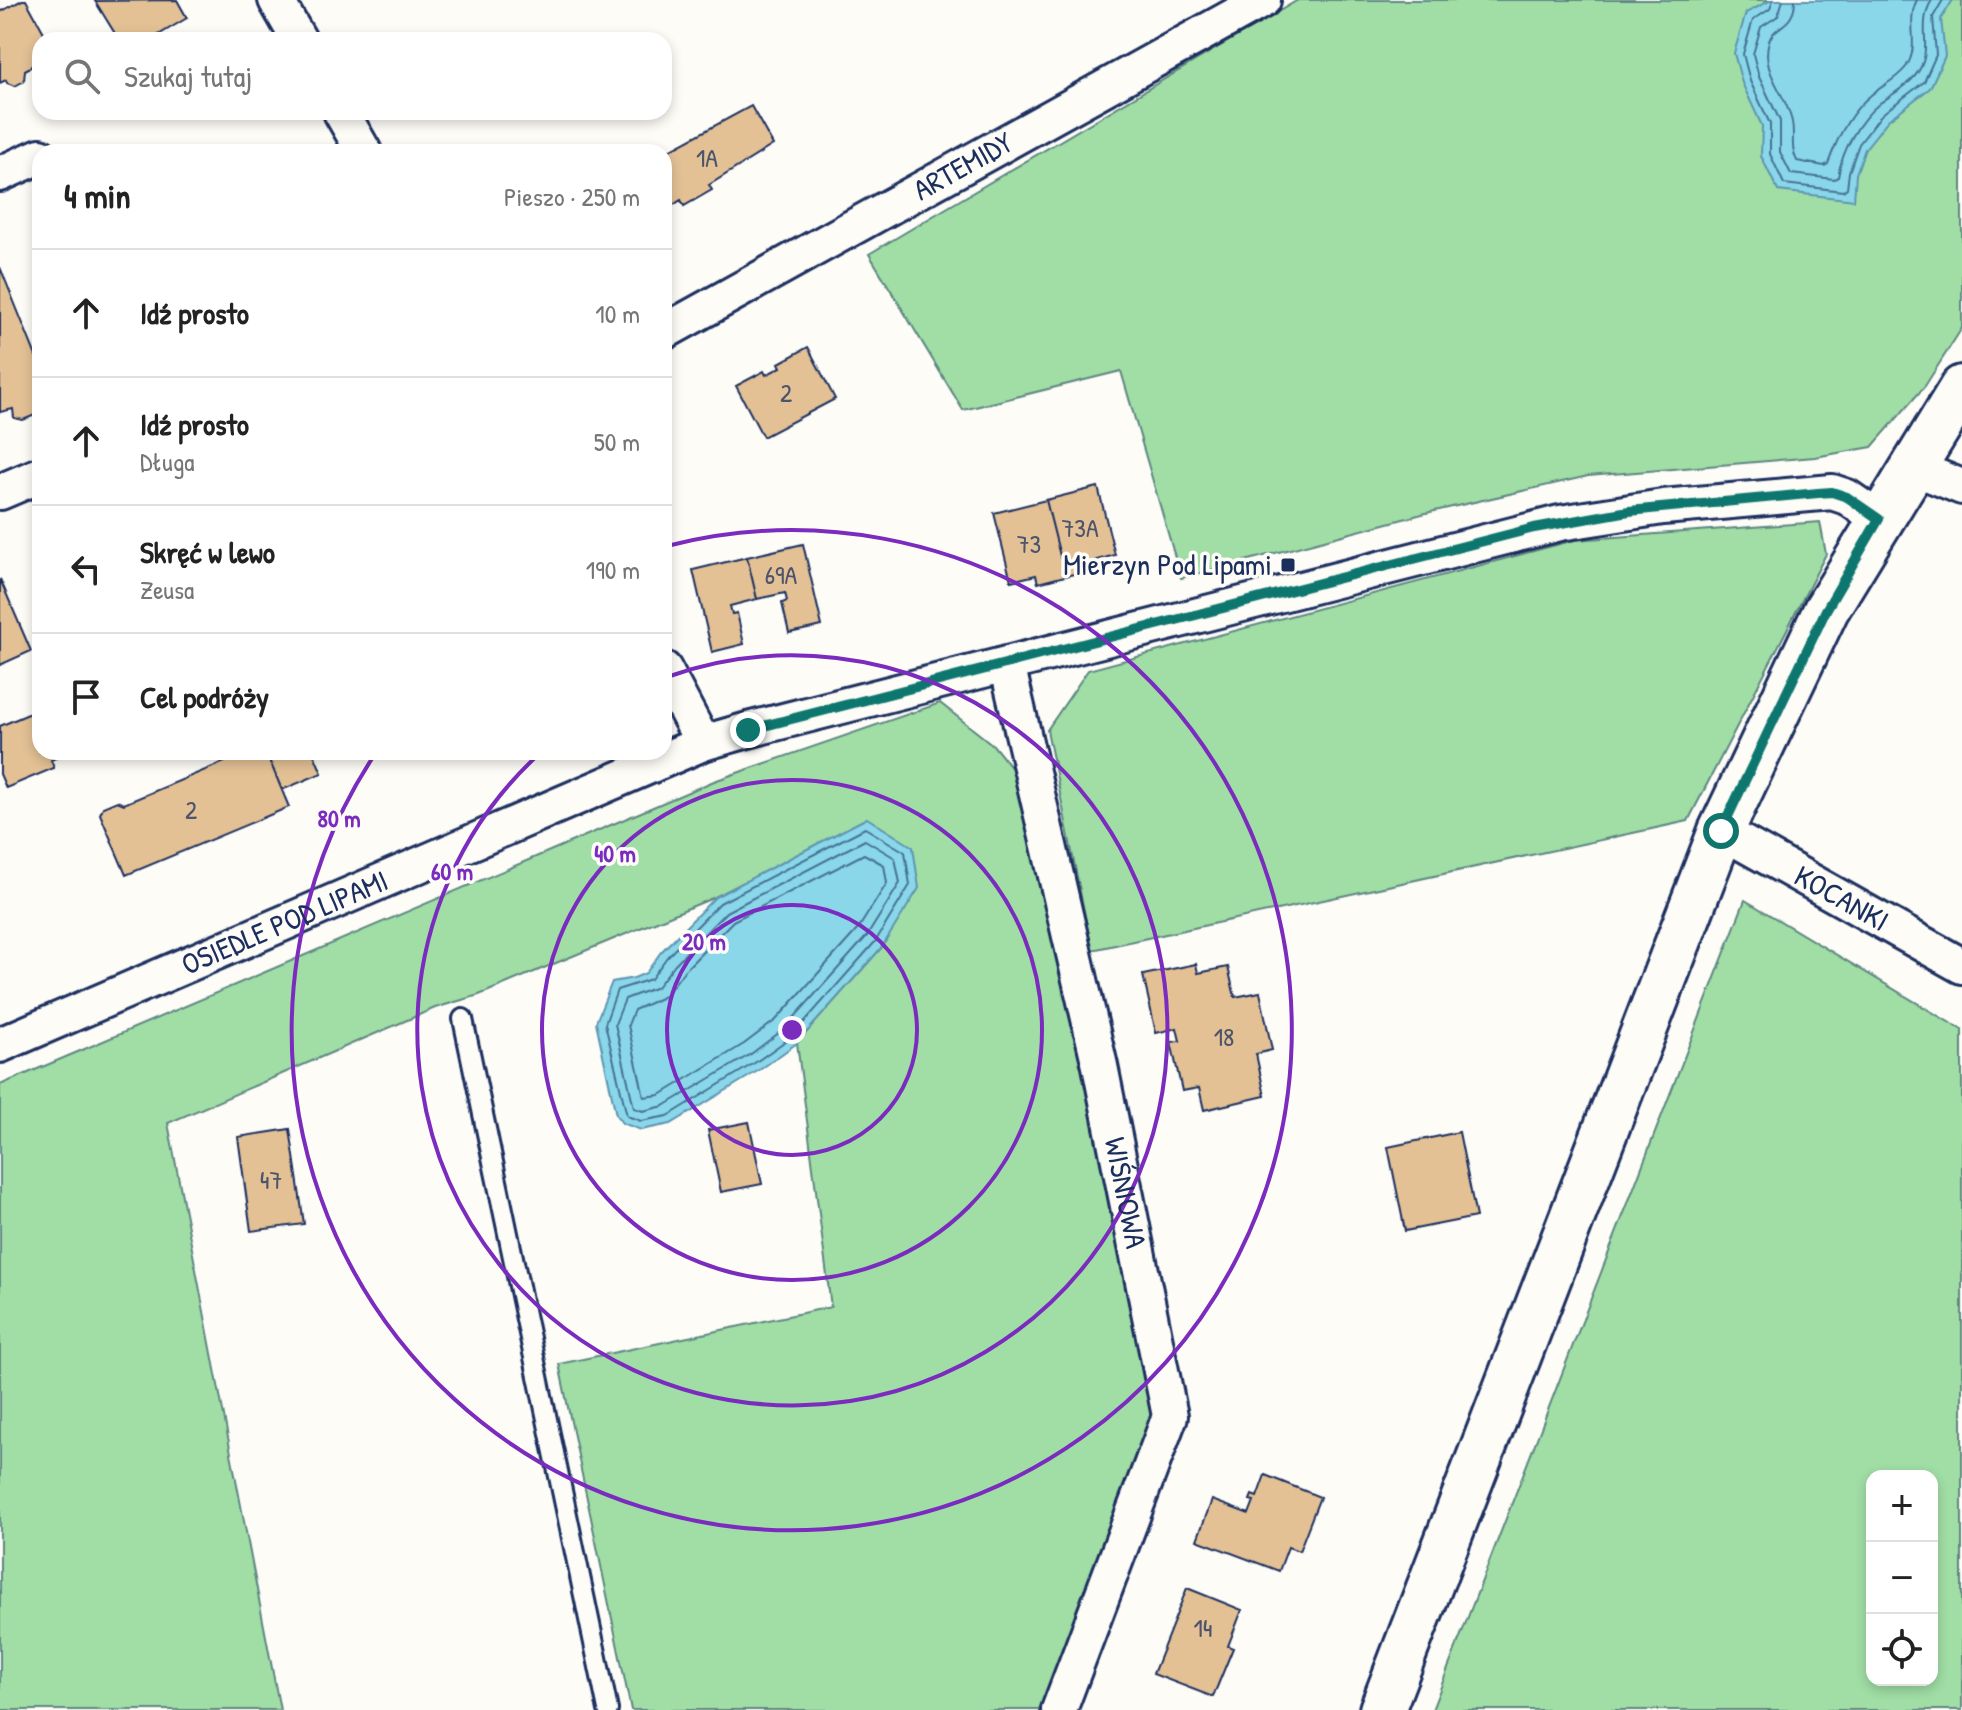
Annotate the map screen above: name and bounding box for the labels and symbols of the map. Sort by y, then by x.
street label: ARTEMIDY [906,122,1020,209]
house number: 1A [696,140,718,175]
house number: 2 [780,375,792,410]
house number: 73A [1061,510,1099,545]
house number: 73 [1017,526,1041,561]
place label: Mierzyn Pod Lipami [1063,544,1272,584]
marker: Mierzyn Pod Lipami [1279,556,1297,574]
house number: 69A [765,557,798,592]
route end [730,712,766,748]
house number: 2 [185,792,197,827]
text: 80 m [318,802,360,834]
route start [1703,813,1739,849]
text: 40 m [594,837,636,869]
text: 60 m [431,855,473,887]
street label: KOCANKI [1788,855,1896,940]
street label: OSIEDLE POD LIPAMI [175,860,394,984]
text: 20 m [682,925,726,957]
centre of rings [778,1016,806,1044]
house number: 18 [1214,1019,1234,1054]
street label: WIŚNIOWA [1096,1134,1157,1252]
house number: 47 [260,1162,282,1197]
house number: 14 [1193,1610,1213,1645]

